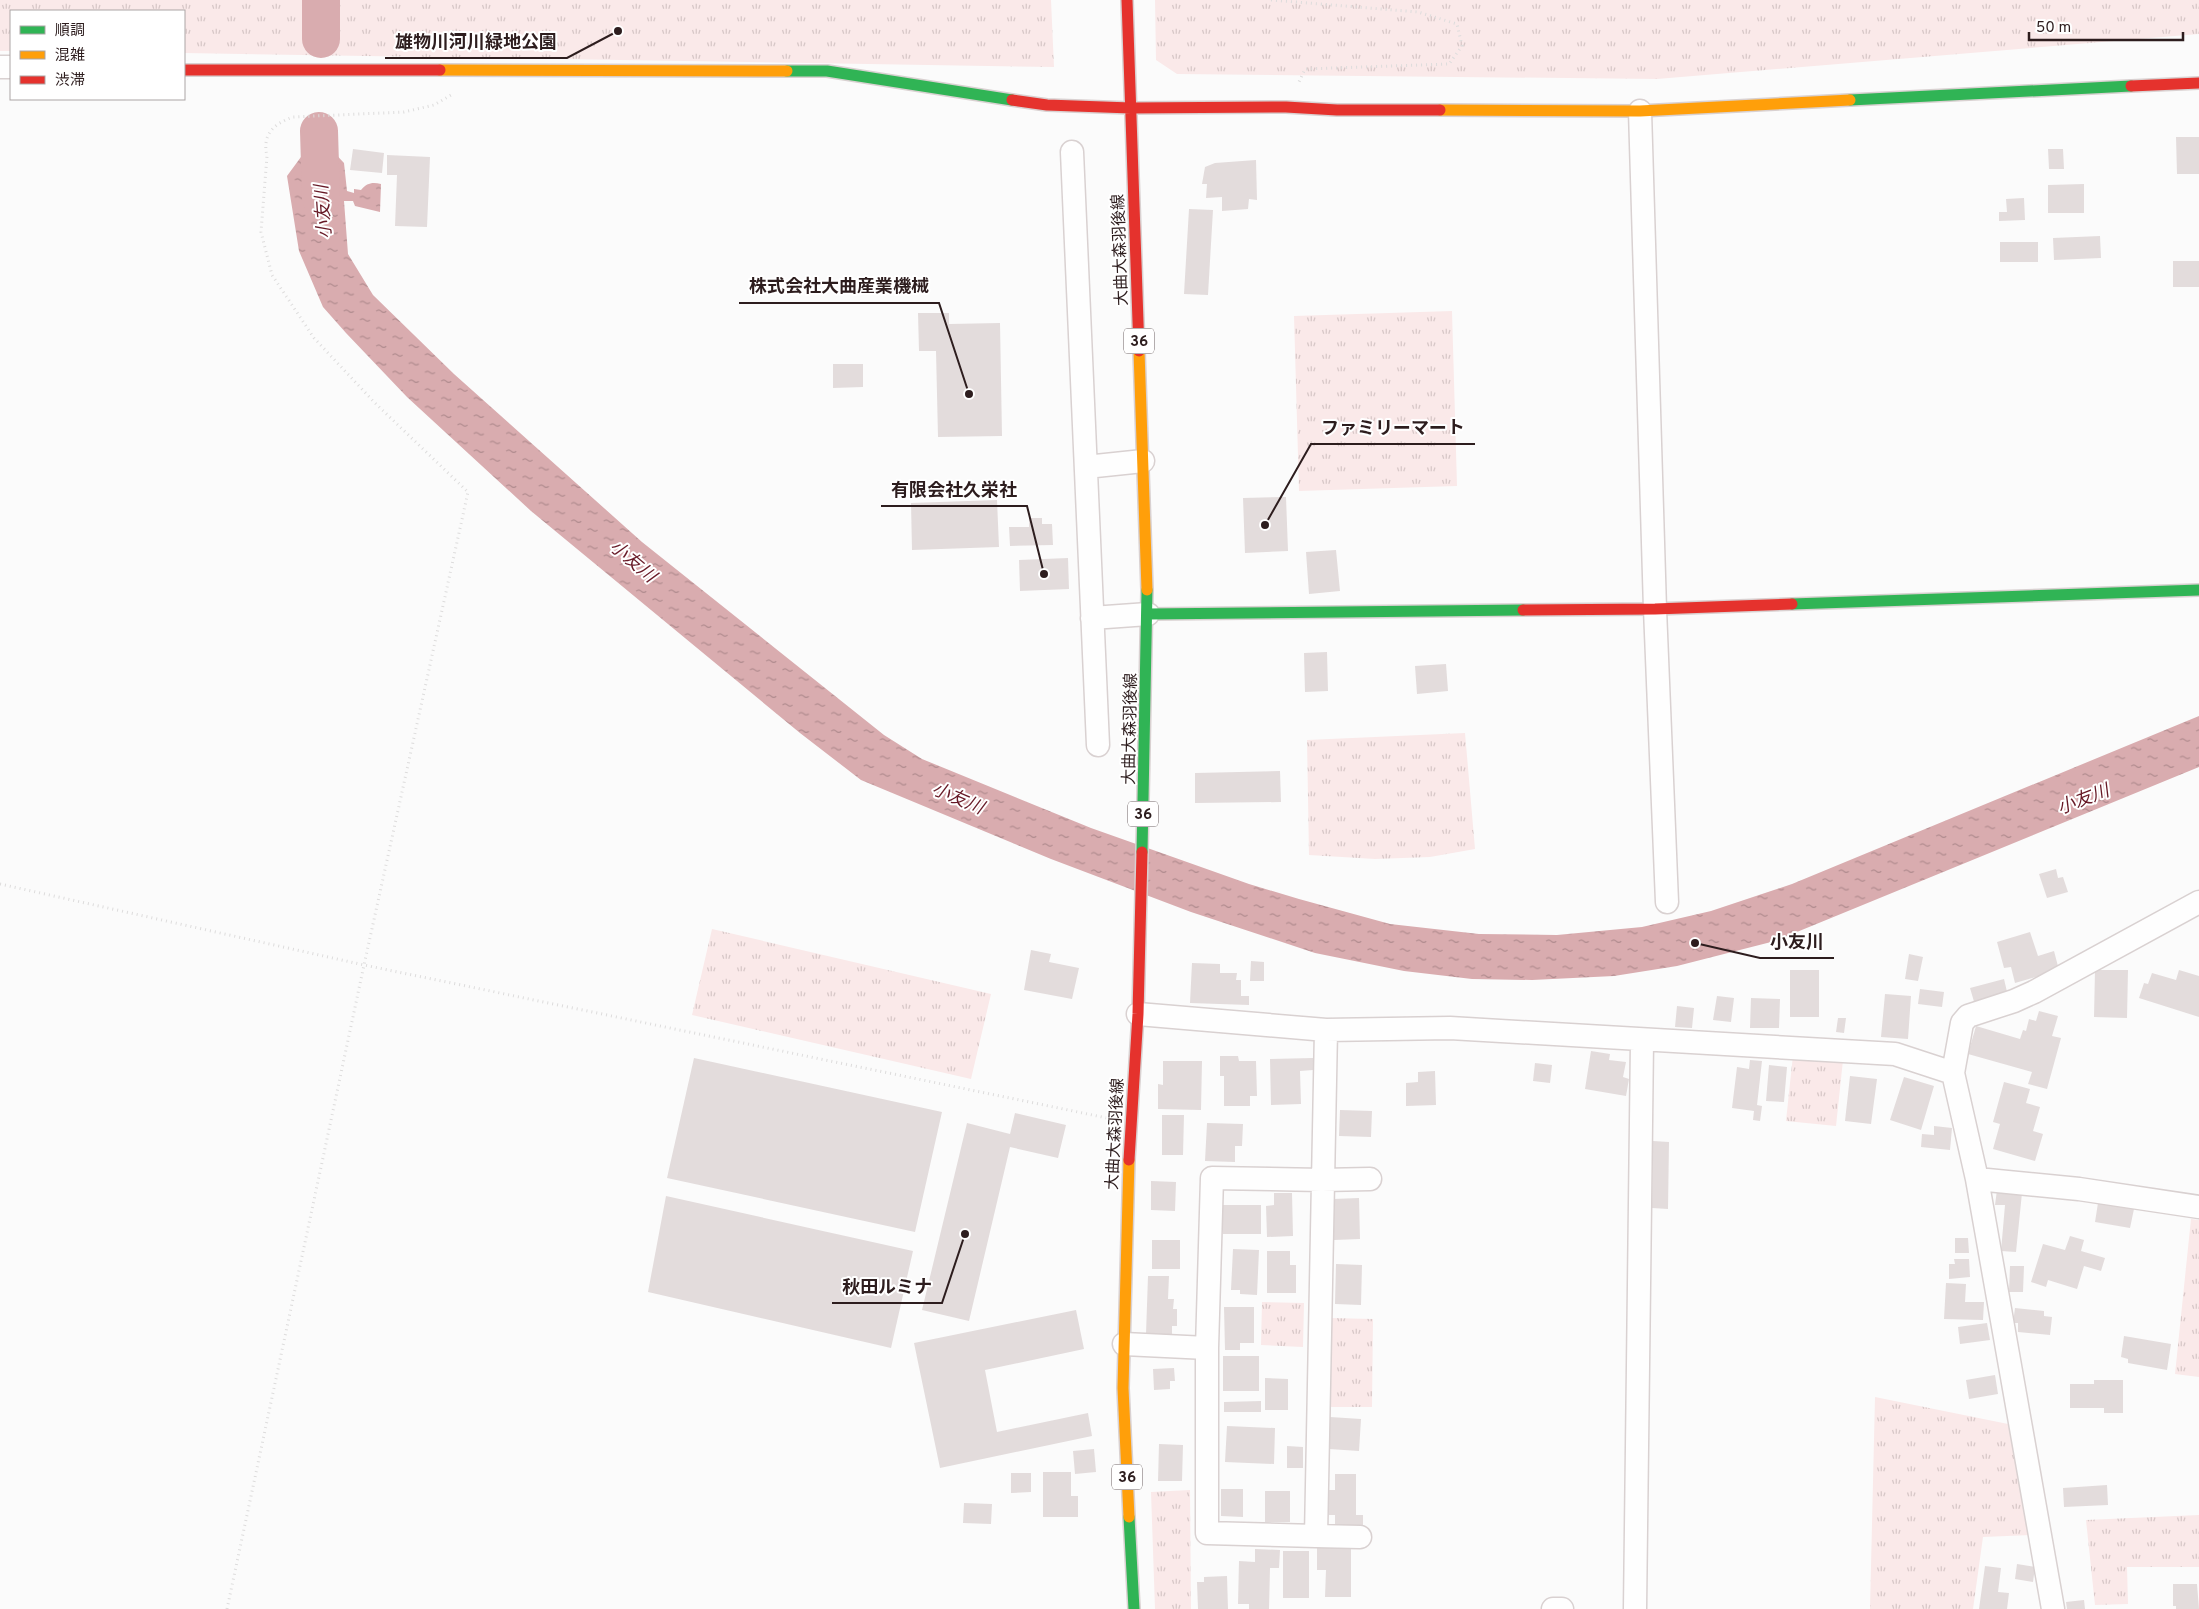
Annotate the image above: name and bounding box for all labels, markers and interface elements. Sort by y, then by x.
legend [10,10,185,100]
scale bar [2029,10,2183,42]
text: 50 m [2036,19,2071,38]
text: 順調 [55,22,85,41]
callout: 雄物川河川緑地公園 [385,25,567,58]
text: 雄物川河川緑地公園 [395,32,557,55]
text: 混雑 [55,47,85,66]
text: 渋滞 [55,72,85,91]
water label: 小友川 [311,182,338,240]
street label: 大曲大森羽後線 [1109,194,1133,306]
callout: 株式会社大曲産業機械 [739,270,939,303]
text: 株式会社大曲産業機械 [749,276,929,299]
road number: 36 [1124,328,1154,354]
callout: ファミリーマート [1311,411,1475,444]
text: ファミリーマート [1321,418,1465,441]
callout: 有限会社久栄社 [881,473,1027,506]
text: 有限会社久栄社 [891,480,1017,503]
water label: 小友川 [604,536,662,590]
street label: 大曲大森羽後線 [1120,673,1142,785]
water label: 小友川 [928,778,989,821]
water label: 小友川 [2054,779,2115,821]
road number: 36 [1128,802,1158,826]
callout: 小友川 [1760,925,1834,958]
text: 小友川 [1770,932,1824,955]
street label: 大曲大森羽後線 [1103,1078,1129,1191]
callout: 秋田ルミナ [832,1270,942,1303]
text: 秋田ルミナ [842,1277,932,1300]
road number: 36 [1112,1464,1142,1490]

